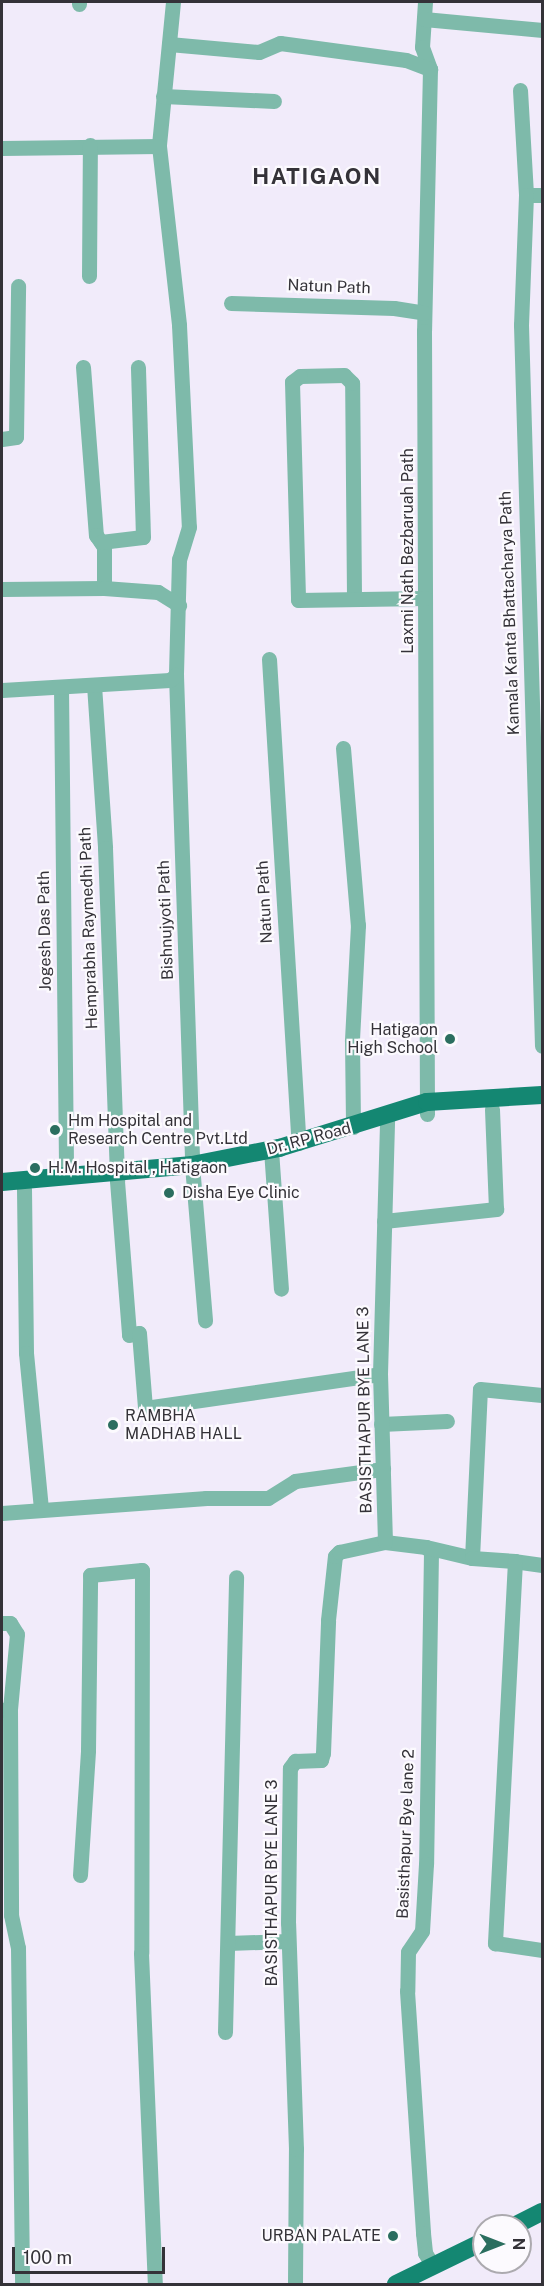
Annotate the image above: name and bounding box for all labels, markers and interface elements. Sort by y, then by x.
district label: HATIGAON [252,164,382,190]
street label: Natun Path [287,276,371,298]
street label: Laxmi Nath Bezbaruah Path [398,448,418,654]
street label: Kamala Kanta Bhattacharya Path [496,491,524,735]
street label: Hemprabha Raymedhi Path [76,827,102,1029]
street label: Bishnujyoti Path [154,860,178,980]
street label: Natun Path [253,860,277,944]
street label: Jogesh Das Path [34,870,56,992]
place label: Hatigaon High School [347,1020,438,1058]
marker: Hatigaon High School [443,1032,457,1046]
place label: Hm Hospital and Research Centre Pvt.Ltd [68,1111,248,1149]
street label: Dr. RP Road [265,1119,353,1159]
marker: Hm Hospital and Research Centre Pvt.Ltd [46,1121,64,1139]
place label: H.M. Hospital , Hatigaon [48,1158,228,1178]
marker: H.M. Hospital , Hatigaon [26,1159,44,1177]
place label: Disha Eye Clinic [182,1183,300,1203]
marker: Disha Eye Clinic [160,1184,178,1202]
street label: BASISTHAPUR BYE LANE 3 [354,1306,376,1514]
place label: RAMBHA MADHAB HALL [125,1406,242,1444]
marker: RAMBHA MADHAB HALL [106,1418,120,1432]
street label: Basisthapur Bye lane 2 [393,1749,419,1919]
street label: BASISTHAPUR BYE LANE 3 [262,1779,282,1987]
north arrow [472,2214,532,2274]
place label: URBAN PALATE [262,2226,381,2246]
marker: URBAN PALATE [386,2229,400,2243]
scale bar [15,2235,168,2273]
text: N [509,2238,528,2250]
text: 100 m [23,2247,72,2268]

